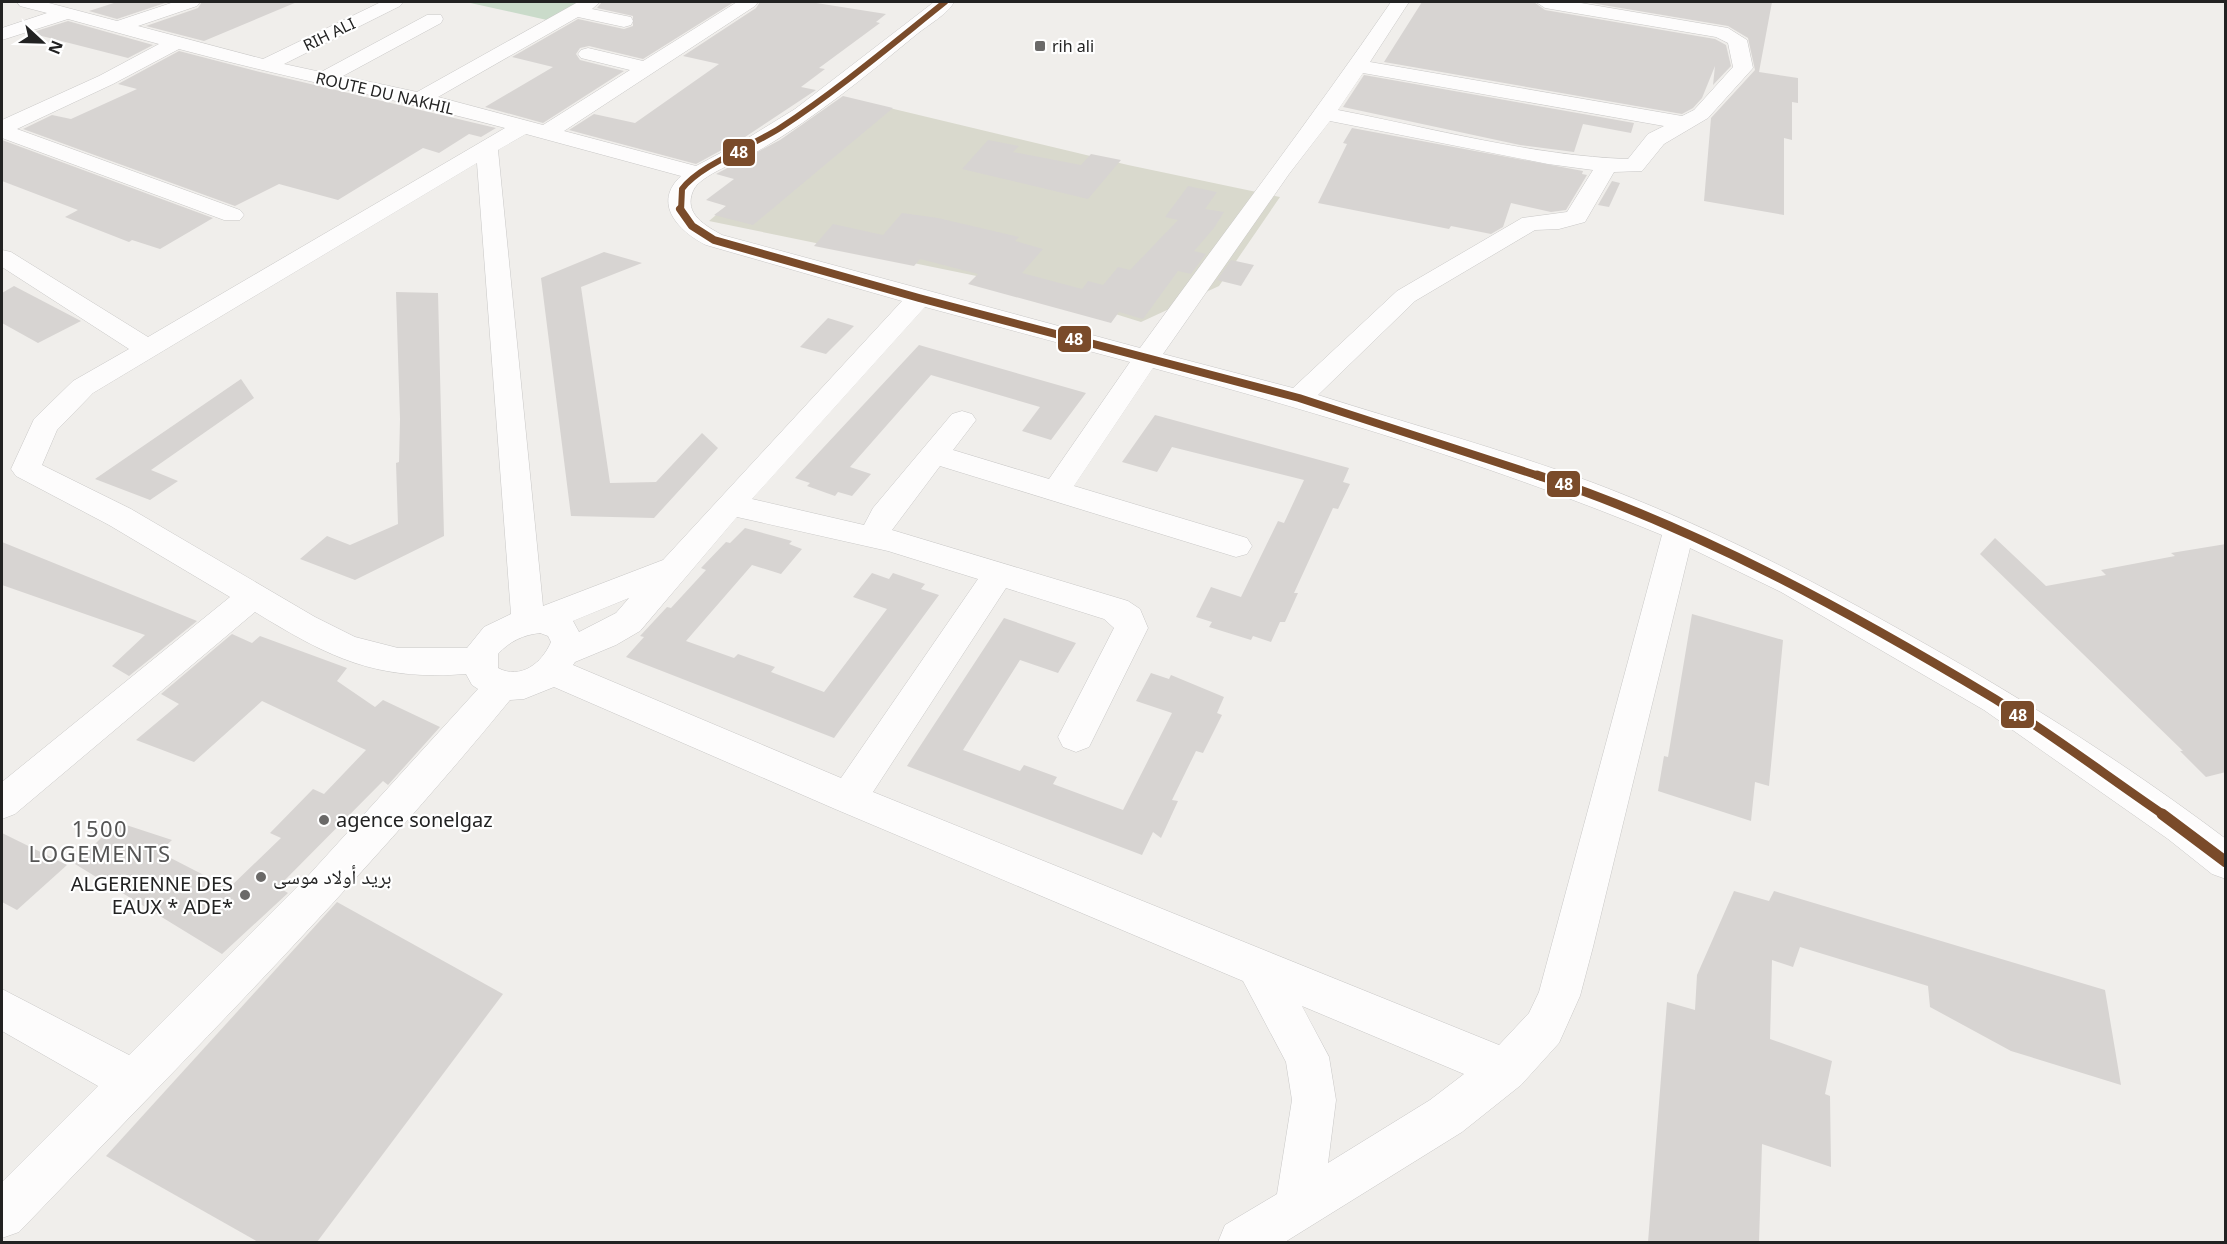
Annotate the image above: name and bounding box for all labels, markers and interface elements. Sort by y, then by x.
north arrow [12,12,72,72]
street label: RIH ALI [299,12,359,56]
place label: rih ali [1052,35,1094,57]
text: N [43,37,69,58]
marker: rih ali [1033,39,1047,53]
street label: ROUTE DU NAKHIL [314,66,456,120]
line badge: 48 [722,138,756,167]
text: 48 [730,141,748,163]
line badge: 48 [1057,325,1092,353]
text: 48 [1065,328,1083,350]
line badge: 48 [1546,470,1581,498]
text: 48 [1555,473,1573,495]
line badge: 48 [2000,700,2035,729]
text: 48 [2009,704,2027,726]
place label: agence sonelgaz [336,806,493,833]
district label: 1500 LOGEMENTS [28,813,172,868]
marker: agence sonelgaz [317,813,331,827]
place label: بريد أولاد موسى [273,863,391,890]
place label: ALGERIENNE DES EAUX * ADE* [71,870,233,920]
marker: بريد أولاد موسى [254,870,268,884]
marker: ALGERIENNE DES EAUX * ADE* [238,888,252,902]

